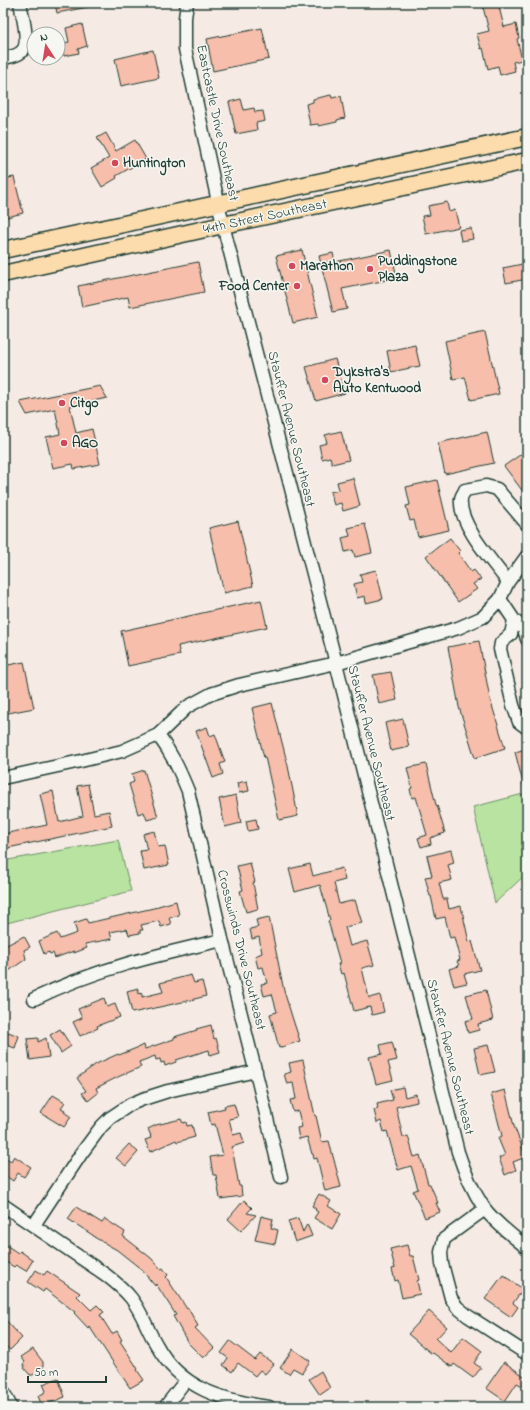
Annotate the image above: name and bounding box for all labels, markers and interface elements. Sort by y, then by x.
north arrow [26,26,66,66]
text: N [39,29,49,46]
street label: Eastcastle Drive Southeast [190,43,244,204]
place label: Huntington [123,153,185,176]
marker: Huntington [110,158,120,168]
street label: 44th Street Southeast [201,194,329,240]
place label: Puddingstone Plaza [378,251,458,288]
place label: Marathon [300,256,354,277]
marker: Marathon [287,261,297,271]
marker: Puddingstone Plaza [365,264,375,274]
place label: Food Center [218,276,290,297]
marker: Food Center [292,281,302,291]
street label: Stauffer Avenue Southeast [261,349,321,509]
place label: Dykstra's Auto Kentwood [332,362,421,399]
marker: Dykstra's Auto Kentwood [320,375,330,385]
place label: Citgo [70,393,99,416]
marker: Citgo [57,398,67,408]
place label: AGO [72,433,98,454]
marker: AGO [59,438,69,448]
street label: Stauffer Avenue Southeast [341,663,401,823]
street label: Crosswinds Drive Southeast [211,868,271,1033]
street label: Stauffer Avenue Southeast [420,977,480,1137]
scale bar [28,1358,106,1384]
text: 50 m [34,1364,58,1382]

